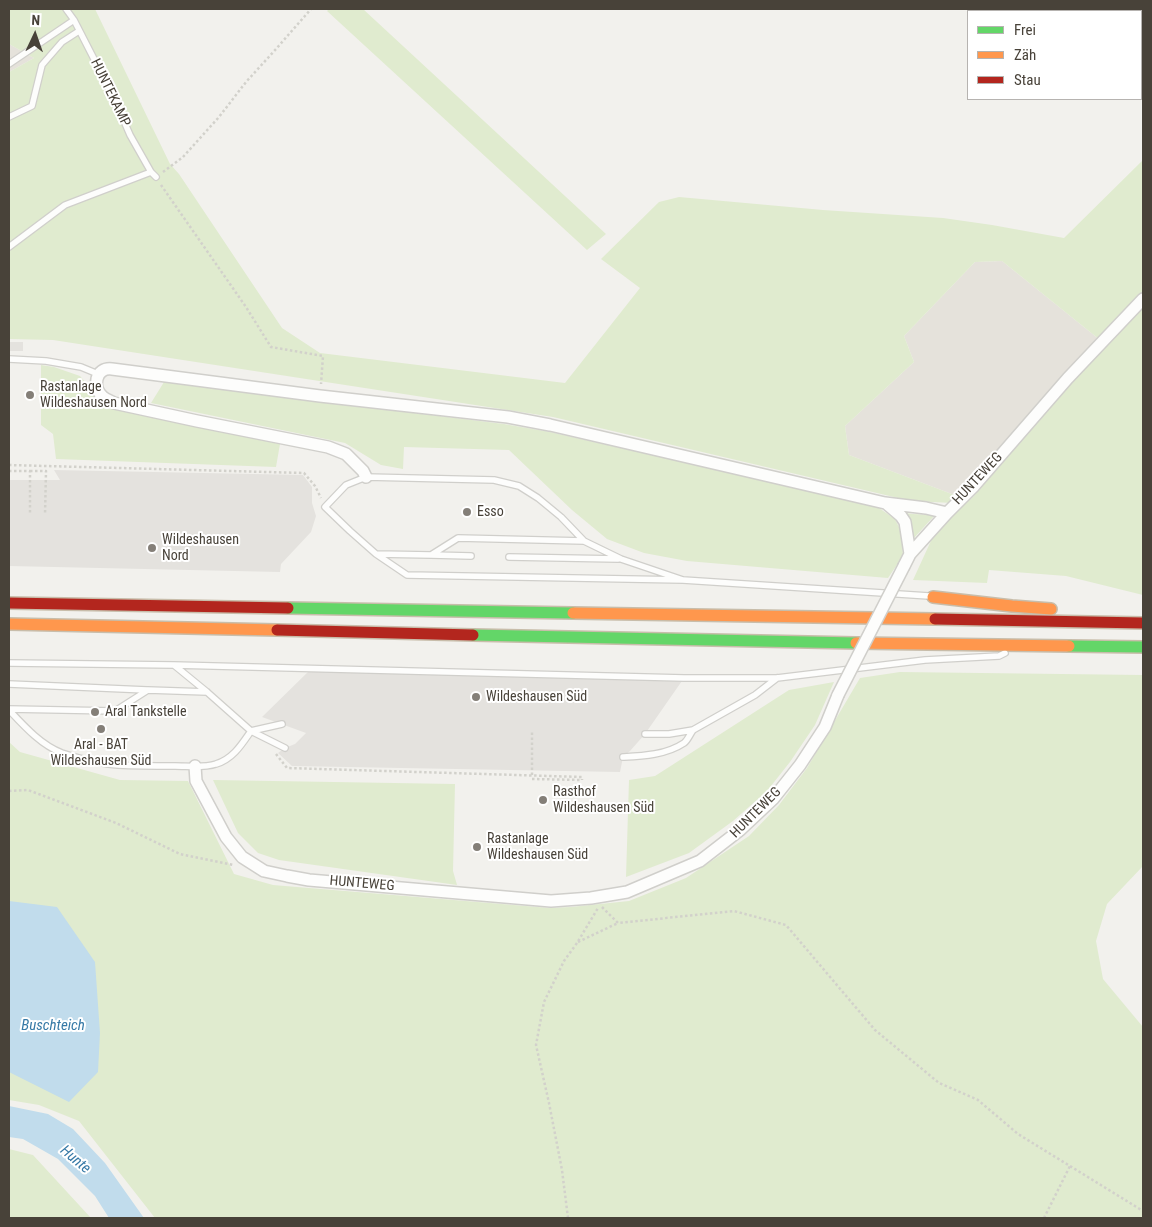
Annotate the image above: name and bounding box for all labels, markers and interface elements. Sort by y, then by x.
north arrow [10,10,60,60]
legend [967,10,1142,100]
text: N [31,12,40,28]
text: Frei [1014,21,1036,39]
text: Zäh [1014,46,1036,64]
street label: HUNTEKAMP [86,56,134,130]
text: Stau [1014,71,1041,89]
place label: Rastanlage Wildeshausen Nord [40,379,147,412]
marker: Rastanlage Wildeshausen Nord [24,389,36,401]
street label: HUNTEWEG [950,449,1006,509]
place label: Esso [477,504,504,520]
marker: Esso [461,506,473,518]
place label: Wildeshausen Nord [162,532,239,564]
marker: Wildeshausen Nord [146,542,158,554]
place label: Wildeshausen Süd [486,689,587,705]
marker: Wildeshausen Süd [470,691,482,703]
place label: Aral Tankstelle [105,704,187,720]
marker: Aral Tankstelle [89,706,101,718]
marker: Aral - BAT Wildeshausen Süd [95,723,107,735]
place label: Aral - BAT Wildeshausen Süd [50,737,152,770]
place label: Rasthof Wildeshausen Süd [553,784,654,816]
street label: HUNTEWEG [727,784,785,842]
marker: Rasthof Wildeshausen Süd [537,794,549,806]
place label: Rastanlage Wildeshausen Süd [487,831,588,864]
marker: Rastanlage Wildeshausen Süd [471,841,483,853]
street label: HUNTEWEG [329,873,395,895]
water label: Buschteich [21,1017,85,1035]
water label: Hunte [56,1142,94,1178]

